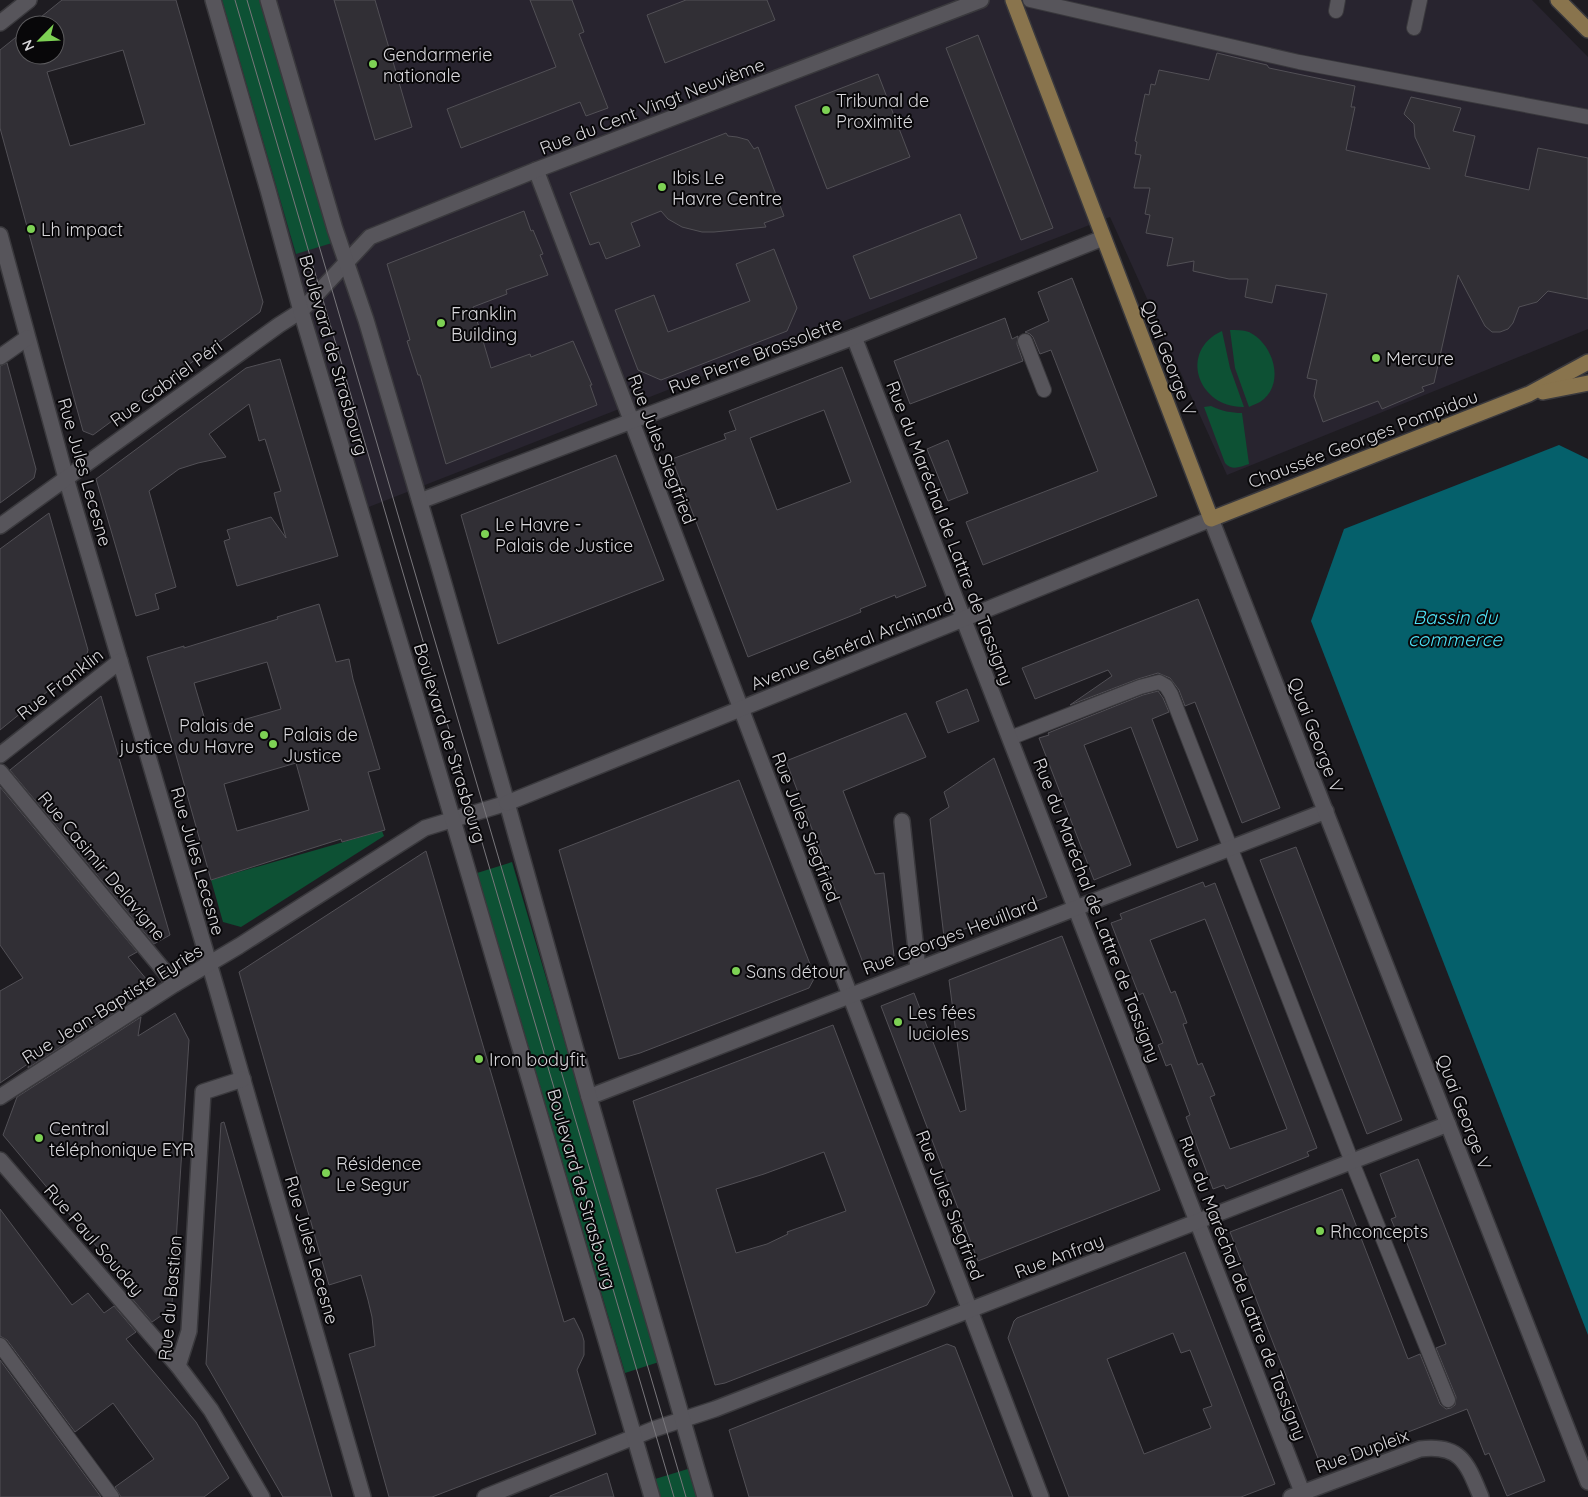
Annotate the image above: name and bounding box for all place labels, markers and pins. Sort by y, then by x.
place label: Gendarmerie nationale [383,43,492,87]
marker: Gendarmerie nationale [367,58,379,70]
place label: Tribunal de Proximité [836,89,929,133]
marker: Tribunal de Proximité [820,104,832,116]
place label: Ibis Le Havre Centre [672,166,782,210]
marker: Ibis Le Havre Centre [656,181,668,193]
place label: Lh impact [41,218,123,241]
marker: Lh impact [25,223,37,235]
place label: Franklin Building [451,302,517,346]
marker: Franklin Building [435,317,447,329]
place label: Mercure [1386,347,1454,370]
marker: Mercure [1370,352,1382,364]
place label: Le Havre - Palais de Justice [495,513,633,557]
marker: Le Havre - Palais de Justice [479,528,491,540]
place label: Palais de justice du Havre [119,714,254,758]
place label: Palais de Justice [283,723,358,767]
marker: Palais de justice du Havre [258,729,270,741]
marker: Palais de Justice [267,738,279,750]
place label: Sans détour [746,960,846,983]
marker: Sans détour [730,965,742,977]
place label: Les fées lucioles [908,1001,976,1045]
marker: Les fées lucioles [892,1016,904,1028]
place label: Iron bodyfit [489,1048,586,1071]
marker: Iron bodyfit [473,1053,485,1065]
place label: Central téléphonique EYR [49,1117,194,1161]
marker: Central téléphonique EYR [33,1132,45,1144]
place label: Résidence Le Segur [336,1152,421,1196]
marker: Résidence Le Segur [320,1167,332,1179]
place label: Rhconcepts [1330,1220,1428,1243]
marker: Rhconcepts [1314,1225,1326,1237]

